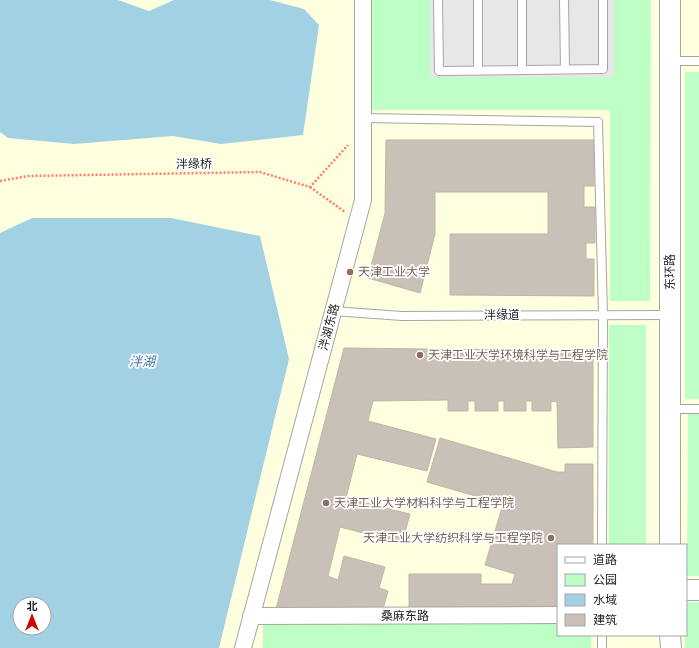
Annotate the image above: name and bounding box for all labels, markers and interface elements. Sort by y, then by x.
street label: 泮缘桥 [176,157,212,172]
street label: 东环路 [663,254,678,290]
place label: 天津工业大学 [358,265,430,280]
marker: 天津工业大学 [345,267,355,277]
street label: 泮湖东路 [316,302,343,352]
street label: 泮缘道 [484,308,520,323]
place label: 天津工业大学环境科学与工程学院 [428,348,608,363]
marker: 天津工业大学环境科学与工程学院 [415,350,425,360]
water label: 泮湖 [129,354,157,370]
place label: 天津工业大学材料科学与工程学院 [334,496,514,511]
marker: 天津工业大学材料科学与工程学院 [321,498,331,508]
place label: 天津工业大学纺织科学与工程学院 [363,531,543,546]
marker: 天津工业大学纺织科学与工程学院 [546,533,556,543]
legend [557,544,687,636]
text: 道路 [593,553,617,568]
text: 公园 [593,573,617,588]
text: 水域 [593,593,617,608]
north arrow [12,596,52,636]
text: 北 [27,600,38,613]
street label: 桑麻东路 [381,609,429,624]
text: 建筑 [593,613,617,628]

